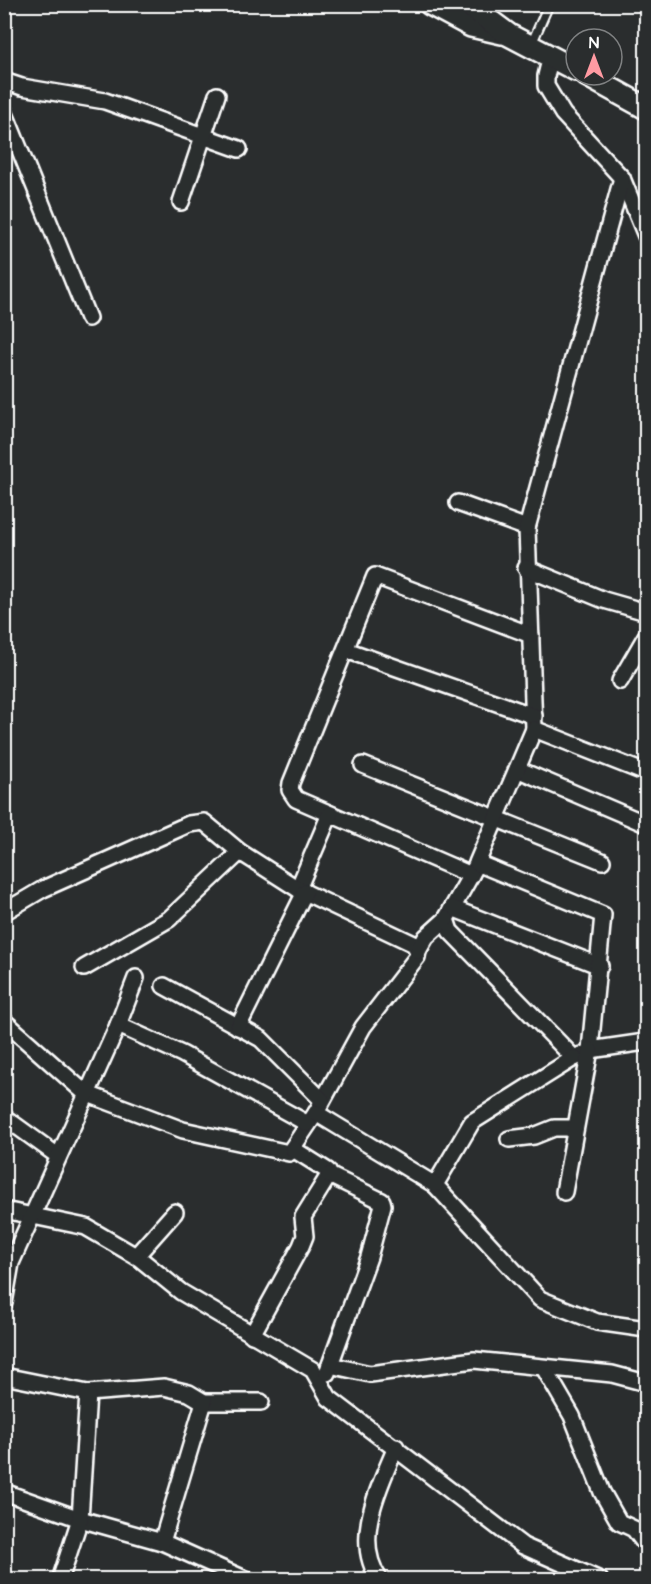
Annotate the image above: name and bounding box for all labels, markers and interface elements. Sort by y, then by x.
north arrow [564,27,624,87]
text: N [589,32,599,54]

